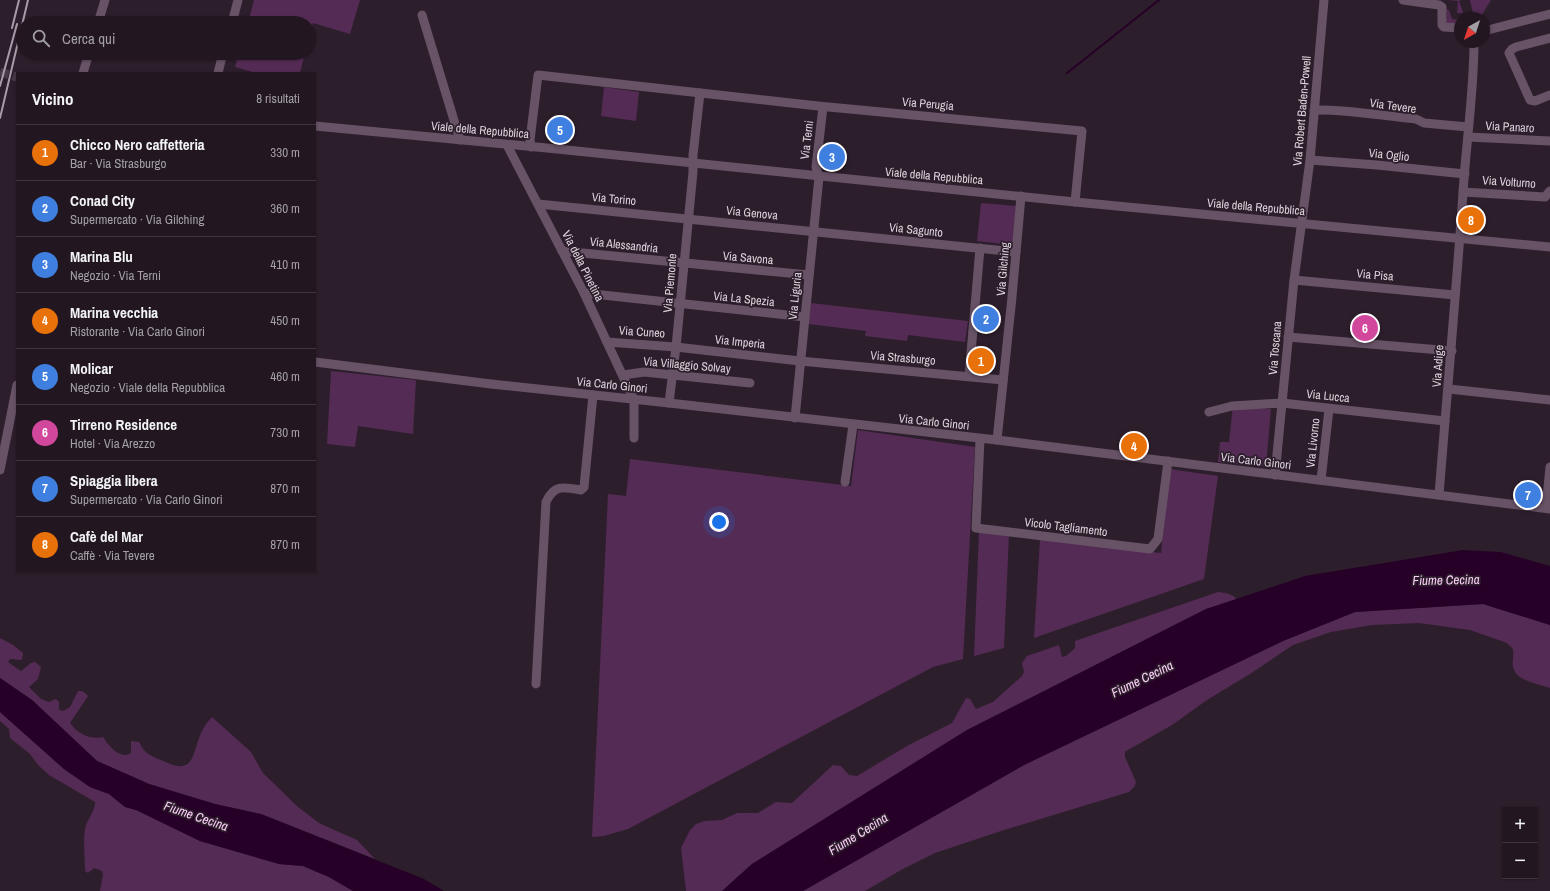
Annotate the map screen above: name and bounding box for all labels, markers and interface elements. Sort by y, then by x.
north arrow [1454,12,1490,48]
search box [16,16,316,60]
icon: search [30,27,52,49]
text: Cerca qui [62,28,115,49]
street label: Via Robert Baden-Powell [1289,55,1315,167]
text: Vicino [32,87,74,110]
text: 8 risultati [256,90,300,107]
street label: Via Perugia [901,94,955,114]
street label: Via Tevere [1369,95,1417,117]
pin: 5 [547,115,573,145]
street label: Viale della Repubblica [430,118,530,142]
street label: Via Panaro [1485,118,1535,136]
street label: Via Terni [797,120,817,160]
text: Chicco Nero caffetteria [70,134,205,155]
pin: 3 [819,142,845,172]
text: 1 [42,144,48,161]
text: 330 m [270,144,300,161]
street label: Via Oglio [1368,145,1410,165]
text: Bar · Via Strasburgo [70,155,166,172]
street label: Viale della Repubblica [884,164,984,188]
street label: Via Volturno [1482,172,1536,192]
street label: Via Torino [591,189,637,209]
text: Conad City [70,190,135,211]
street label: Viale della Repubblica [1206,195,1306,219]
text: 2 [42,200,48,217]
text: 360 m [270,200,300,217]
street label: Via Genova [725,202,779,224]
pin: 8 [1458,205,1484,235]
text: Supermercato · Via Gilching [70,211,204,228]
street label: Via Sagunto [888,219,944,241]
street label: Via della Pinetina [558,228,608,305]
street label: Via Alessandria [589,233,660,257]
street label: Via Gilching [993,241,1013,297]
text: Marina Blu [70,246,133,267]
street label: Via Savona [722,248,774,268]
street label: Via Piemonte [659,253,681,313]
text: 3 [42,256,48,273]
text: 410 m [270,256,300,273]
street label: Via Pisa [1356,265,1395,285]
text: Negozio · Via Terni [70,267,161,284]
street label: Via Liguria [785,271,806,321]
street label: Via La Spezia [712,288,776,310]
text: Marina vecchia [70,302,158,323]
pin: 2 [973,304,999,334]
text: 4 [42,312,48,329]
text: 450 m [270,312,300,329]
pin: 6 [1352,313,1378,343]
street label: Via Toscana [1265,320,1285,376]
street label: Via Cuneo [618,322,666,342]
text: Ristorante · Via Carlo Ginori [70,323,205,340]
street label: Via Imperia [714,331,767,353]
street label: Via Adige [1429,344,1447,388]
pin: 1 [968,346,994,376]
street label: Via Strasburgo [870,347,936,369]
street label: Via Villaggio Solvay [643,353,731,377]
text: Molicar [70,358,113,379]
text: 5 [42,368,48,385]
text: 460 m [270,368,300,385]
street label: Via Carlo Ginori [576,373,648,397]
text: Negozio · Viale della Repubblica [70,379,225,396]
street label: Via Lucca [1305,386,1351,406]
street label: Via Carlo Ginori [898,410,970,434]
text: Tirreno Residence [70,414,177,435]
street label: Via Livorno [1302,417,1324,469]
text: 6 [42,424,48,441]
text: 730 m [270,424,300,441]
pin: 4 [1121,431,1147,461]
text: Hotel · Via Arezzo [70,435,155,452]
street label: Via Carlo Ginori [1220,449,1292,473]
text: Spiaggia libera [70,470,158,491]
text: 7 [42,480,48,497]
text: 870 m [270,480,300,497]
pin: 7 [1515,480,1541,510]
text: Supermercato · Via Carlo Ginori [70,491,223,508]
your location [709,512,729,532]
street label: Vicolo Tagliamento [1024,514,1108,540]
text: Cafè del Mar [70,526,143,547]
text: 8 [42,536,48,553]
text: 870 m [270,536,300,553]
text: Caffè · Via Tevere [70,547,155,564]
water label: Fiume Cecina [1412,571,1480,589]
water label: Fiume Cecina [1108,657,1176,701]
water label: Fiume Cecina [162,797,230,835]
map controls [1502,807,1538,879]
button: + [1502,807,1538,843]
water label: Fiume Cecina [825,809,891,859]
button: − [1502,843,1538,879]

